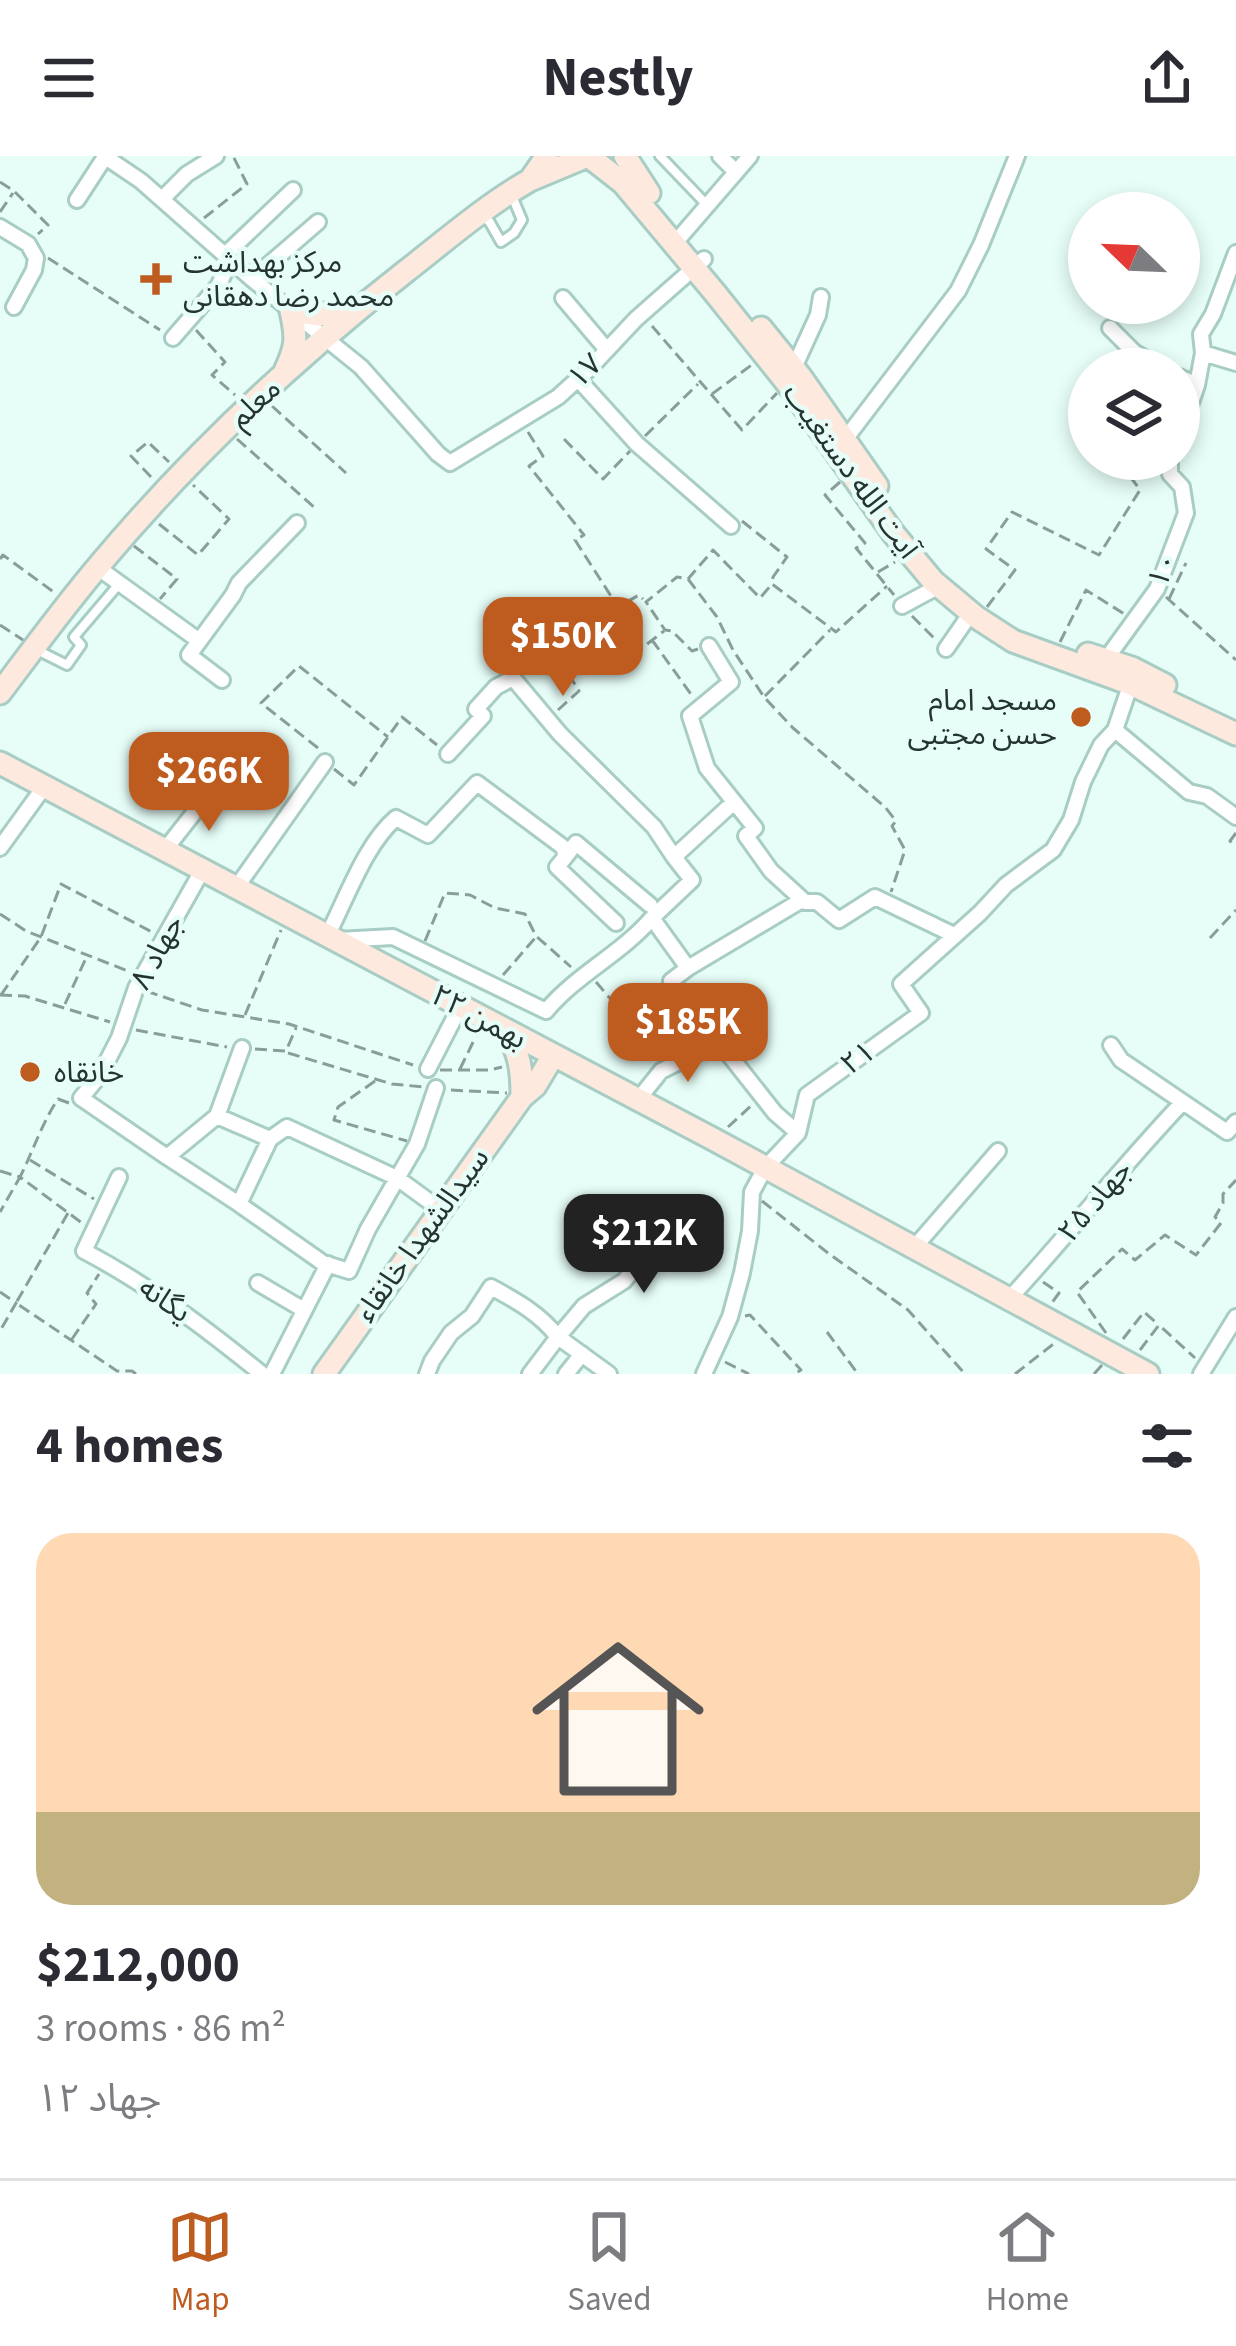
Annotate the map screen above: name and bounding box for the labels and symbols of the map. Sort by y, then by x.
north arrow [1068,192,1200,324]
place label: مرکز بهداشت محمد رضا دهقانی [183,241,394,318]
marker: مرکز بهداشت محمد رضا دهقانی [140,263,172,295]
street label: ۱۷ [558,344,612,398]
street label: معلم [219,368,291,439]
street label: آیت الله دستغیب [772,374,930,569]
street label: ۱۰ [1137,546,1189,594]
pin: $150K [479,597,647,699]
place label: مسجد امام حسن مجتبی [908,679,1057,756]
marker: مسجد امام حسن مجتبی [1068,704,1094,730]
pin: $266K [125,732,293,834]
street label: جهاد ۸ [119,907,195,997]
street label: ۲۲ بهمن [423,974,535,1060]
pin: $185K [604,983,772,1085]
street label: ۲۱ [831,1031,885,1085]
place label: خانقاه [54,1051,124,1094]
marker: خانقاه [17,1059,43,1085]
street label: سیدالشهدا خانقاء [344,1139,500,1331]
street label: جهاد ۲۵ [1048,1150,1142,1252]
pin: $212K [560,1194,728,1296]
street label: یگانه [130,1266,200,1334]

